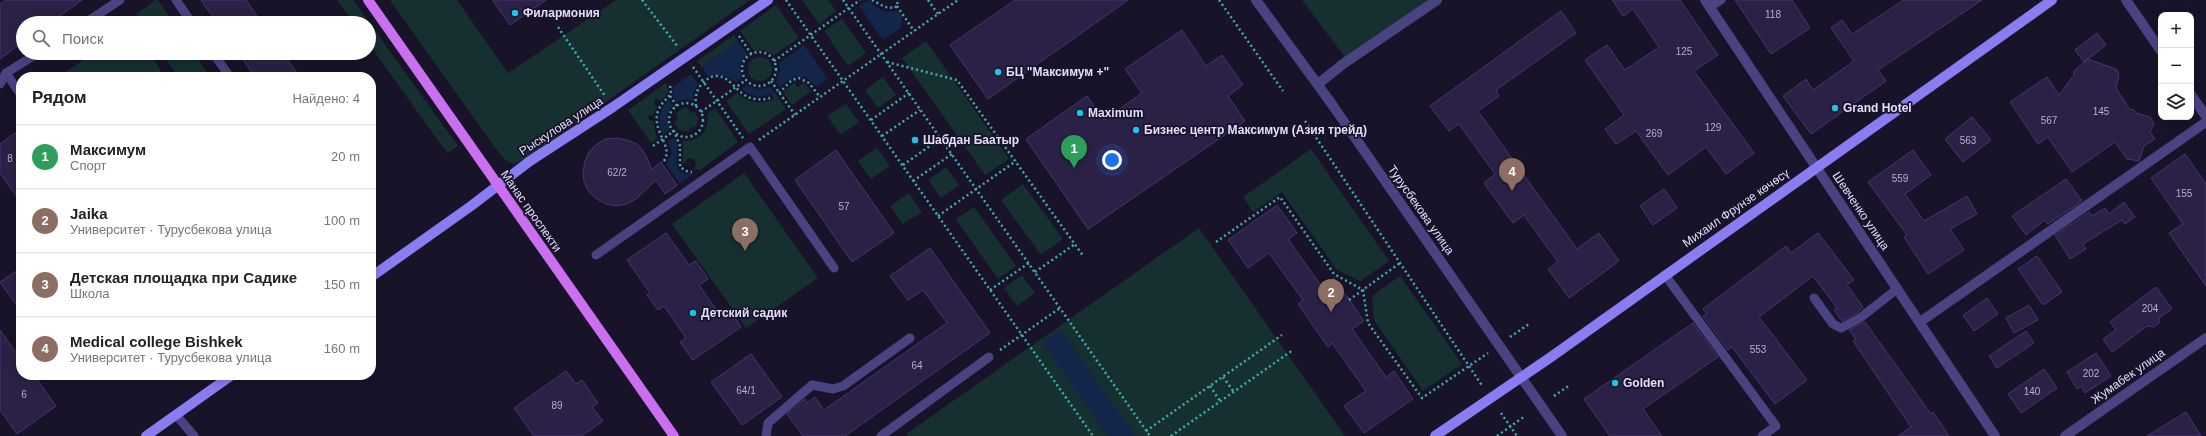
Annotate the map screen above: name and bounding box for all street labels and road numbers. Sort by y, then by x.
street label: Рыскулова улица [517,94,606,158]
street label: Турусбекова улица [1385,163,1457,258]
street label: Михаил Фрунзе көчөсү [1680,166,1792,250]
street label: Манас проспекти [498,168,564,254]
street label: Шевченко улица [1830,169,1893,253]
street label: Жумабек улица [2088,345,2168,407]

